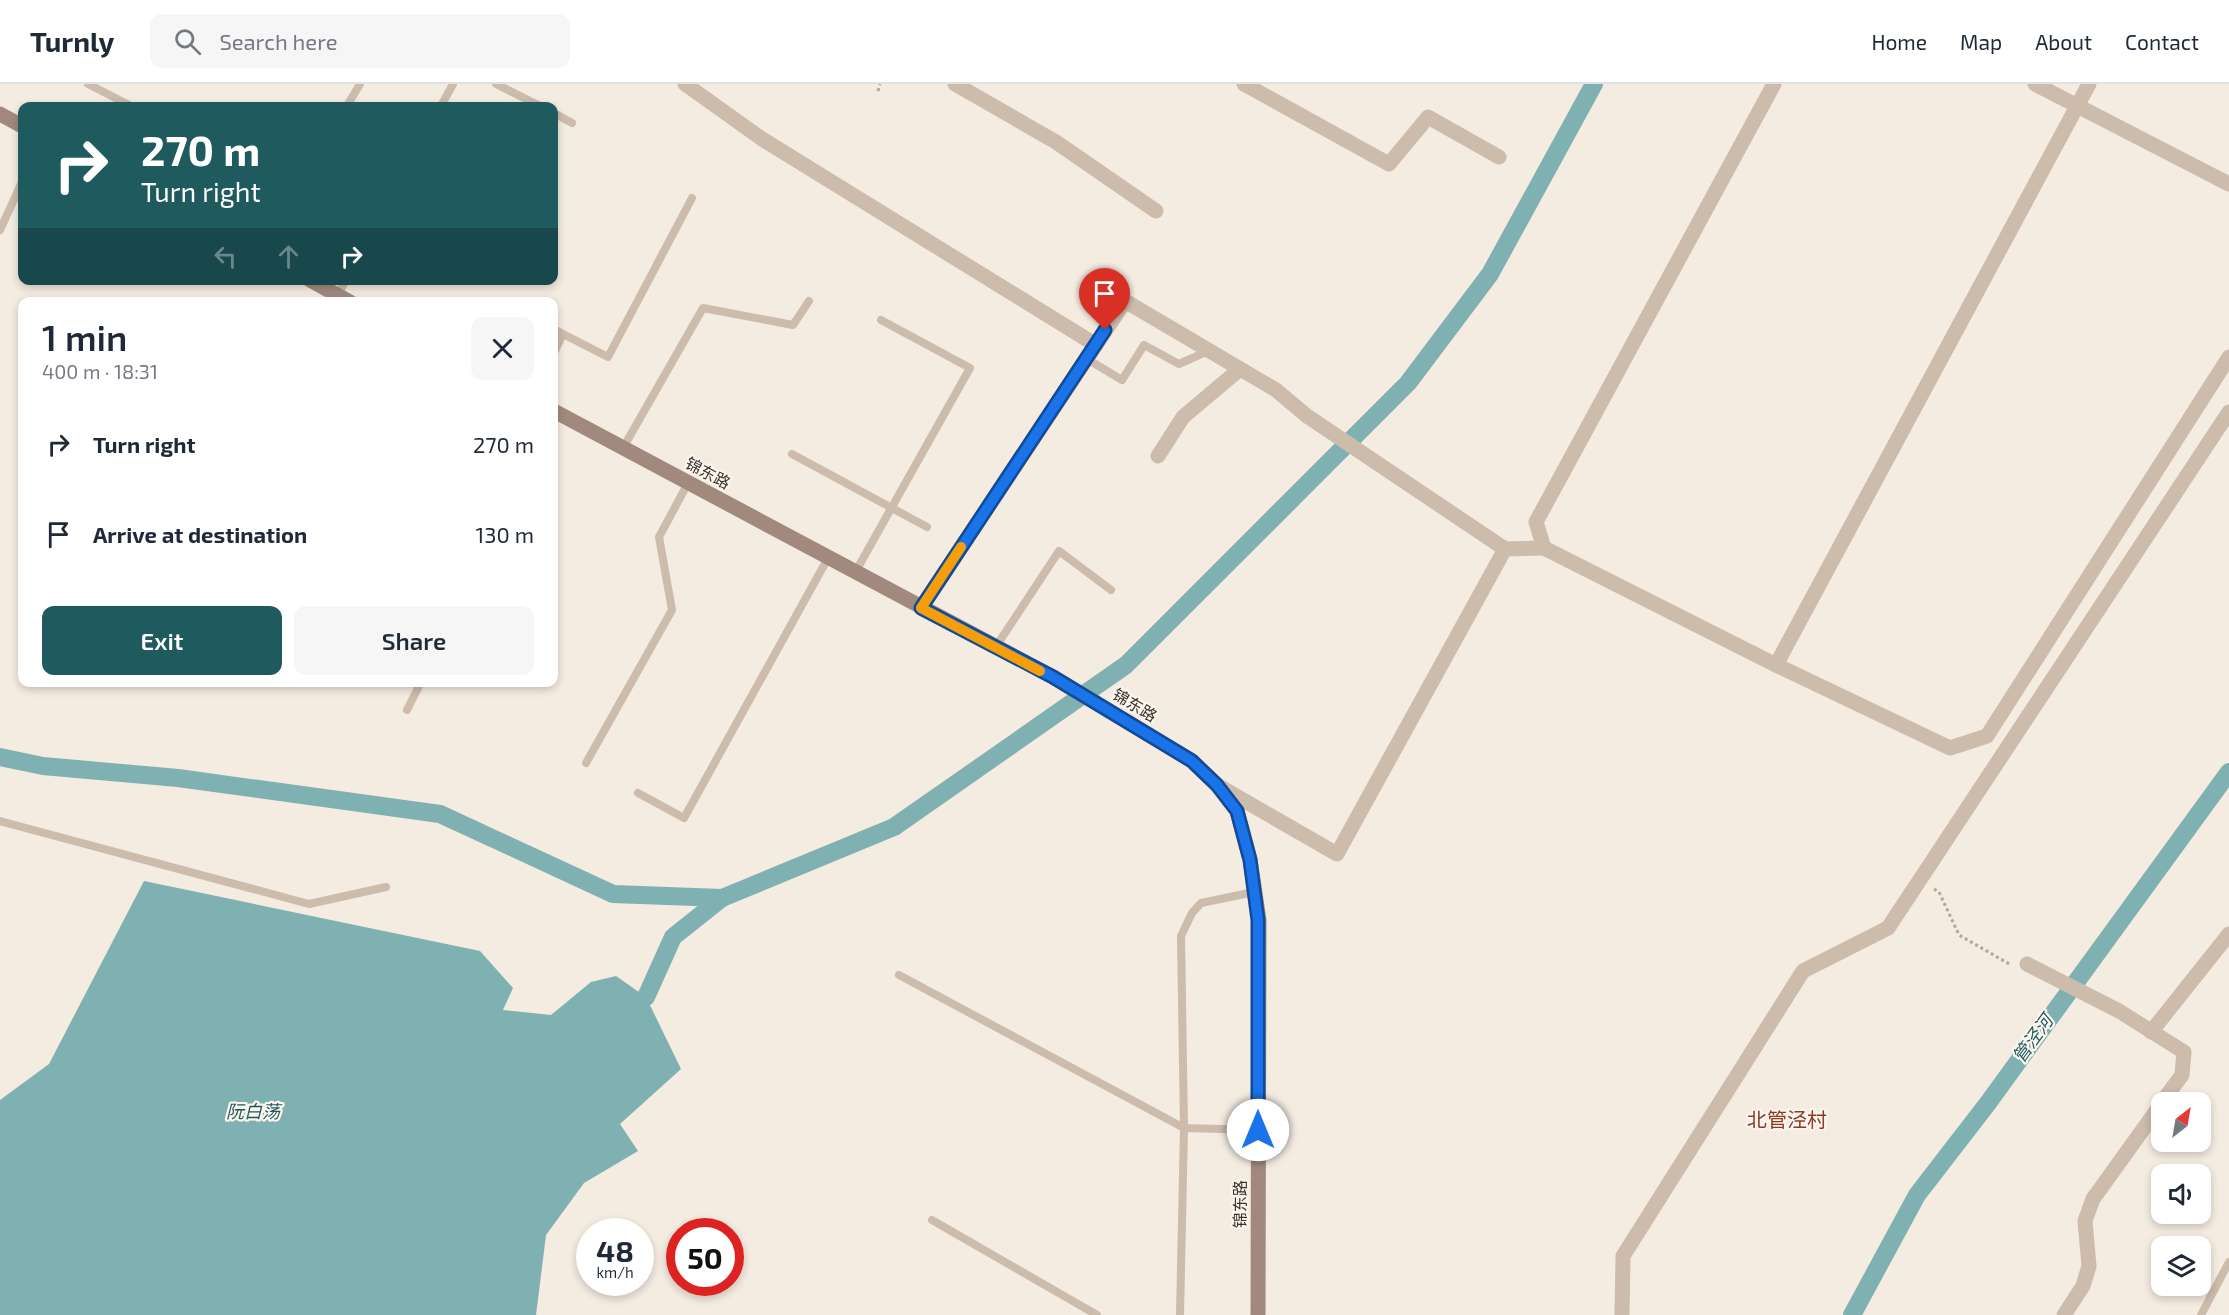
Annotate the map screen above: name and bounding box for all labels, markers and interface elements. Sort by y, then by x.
search box [150,14,570,68]
text: Turnly [30,24,114,58]
icon: search [171,25,204,58]
text: Search here [219,28,338,54]
text: Home [1871,29,1927,54]
text: Map [1960,29,2002,54]
text: About [2035,29,2092,54]
text: Contact [2125,29,2199,54]
text: 270 m [141,124,260,174]
icon: right [42,126,120,204]
text: Turn right [141,175,261,207]
icon: left [209,240,242,273]
icon: ahead [272,240,305,273]
icon: right [335,240,368,273]
pin [1079,268,1130,330]
icon: arrive [1088,277,1121,310]
text: 1 min [42,315,127,358]
button: close [471,317,534,380]
text: 400 m · 18:31 [42,359,158,383]
icon: right [42,428,75,461]
text: Turn right [93,431,195,457]
text: 270 m [473,431,534,457]
street label: 锦东路 [683,453,734,492]
icon: arrive [42,518,75,551]
text: Arrive at destination [93,521,307,547]
text: 130 m [476,521,534,547]
button: Exit [42,606,282,675]
button: Share [294,606,534,675]
street label: 锦东路 [1110,684,1161,725]
water label: 管泾河 [2007,1008,2059,1067]
north arrow [2151,1092,2211,1152]
map controls [2151,1092,2211,1296]
position arrow [1226,1098,1290,1162]
water label: 阮白荡 [226,1100,283,1122]
district label: 北管泾村 [1747,1107,1827,1131]
button: sound [2151,1164,2211,1224]
street label: 锦东路 [1230,1180,1249,1228]
speed limit sign: 50 [666,1218,744,1296]
text: 48 [596,1232,634,1268]
button: layers [2151,1236,2211,1296]
text: km/h [596,1263,634,1281]

